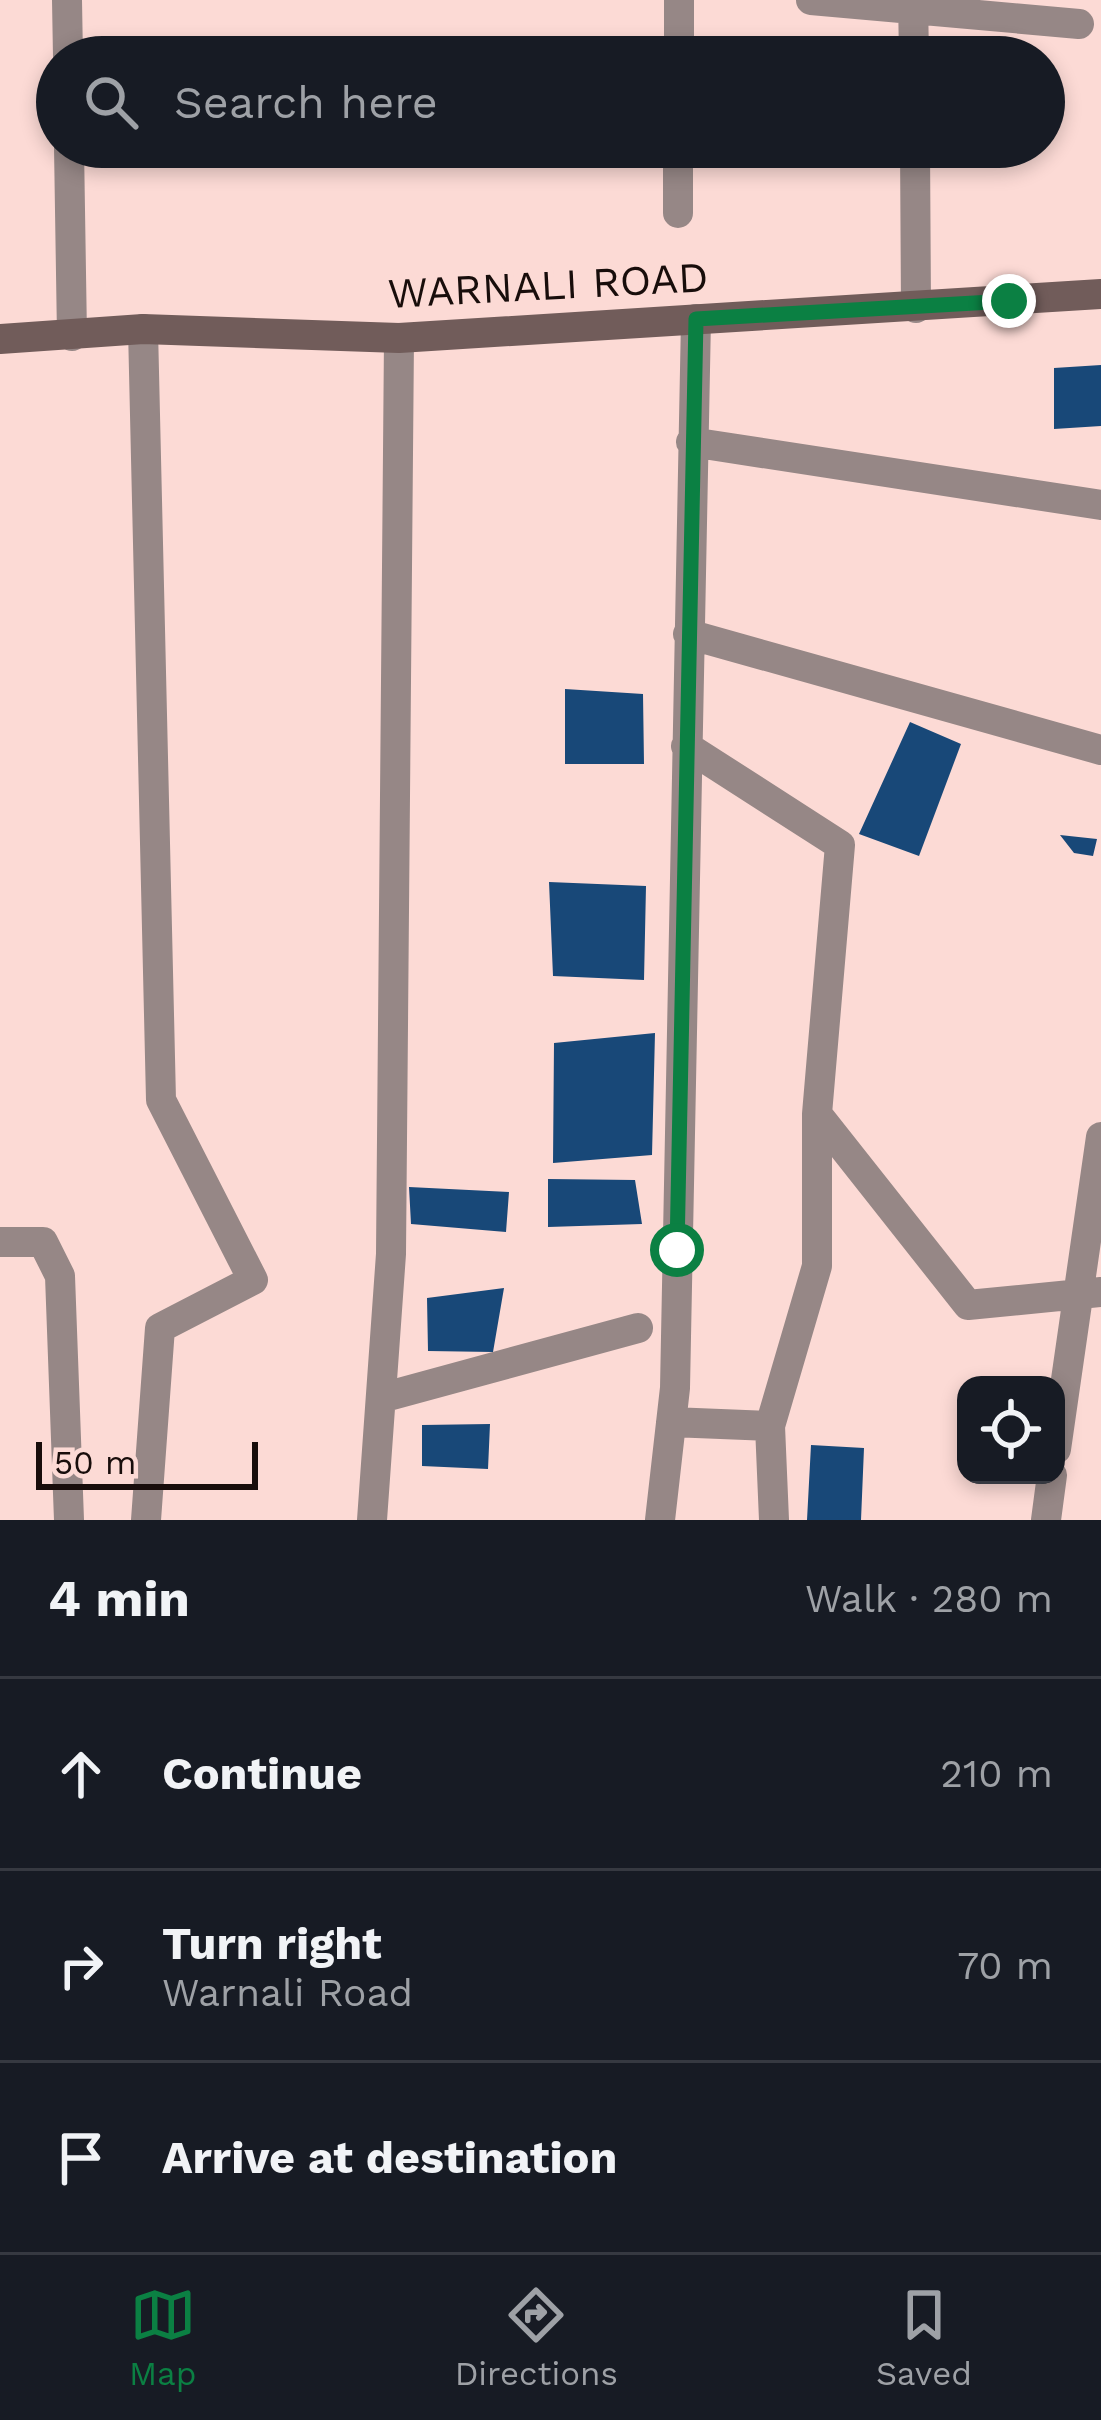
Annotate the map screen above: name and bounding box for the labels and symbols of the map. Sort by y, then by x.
street label: WARNALI ROAD [386,252,710,318]
route end [982,274,1036,328]
route start [650,1223,704,1277]
scale bar [36,1436,258,1489]

